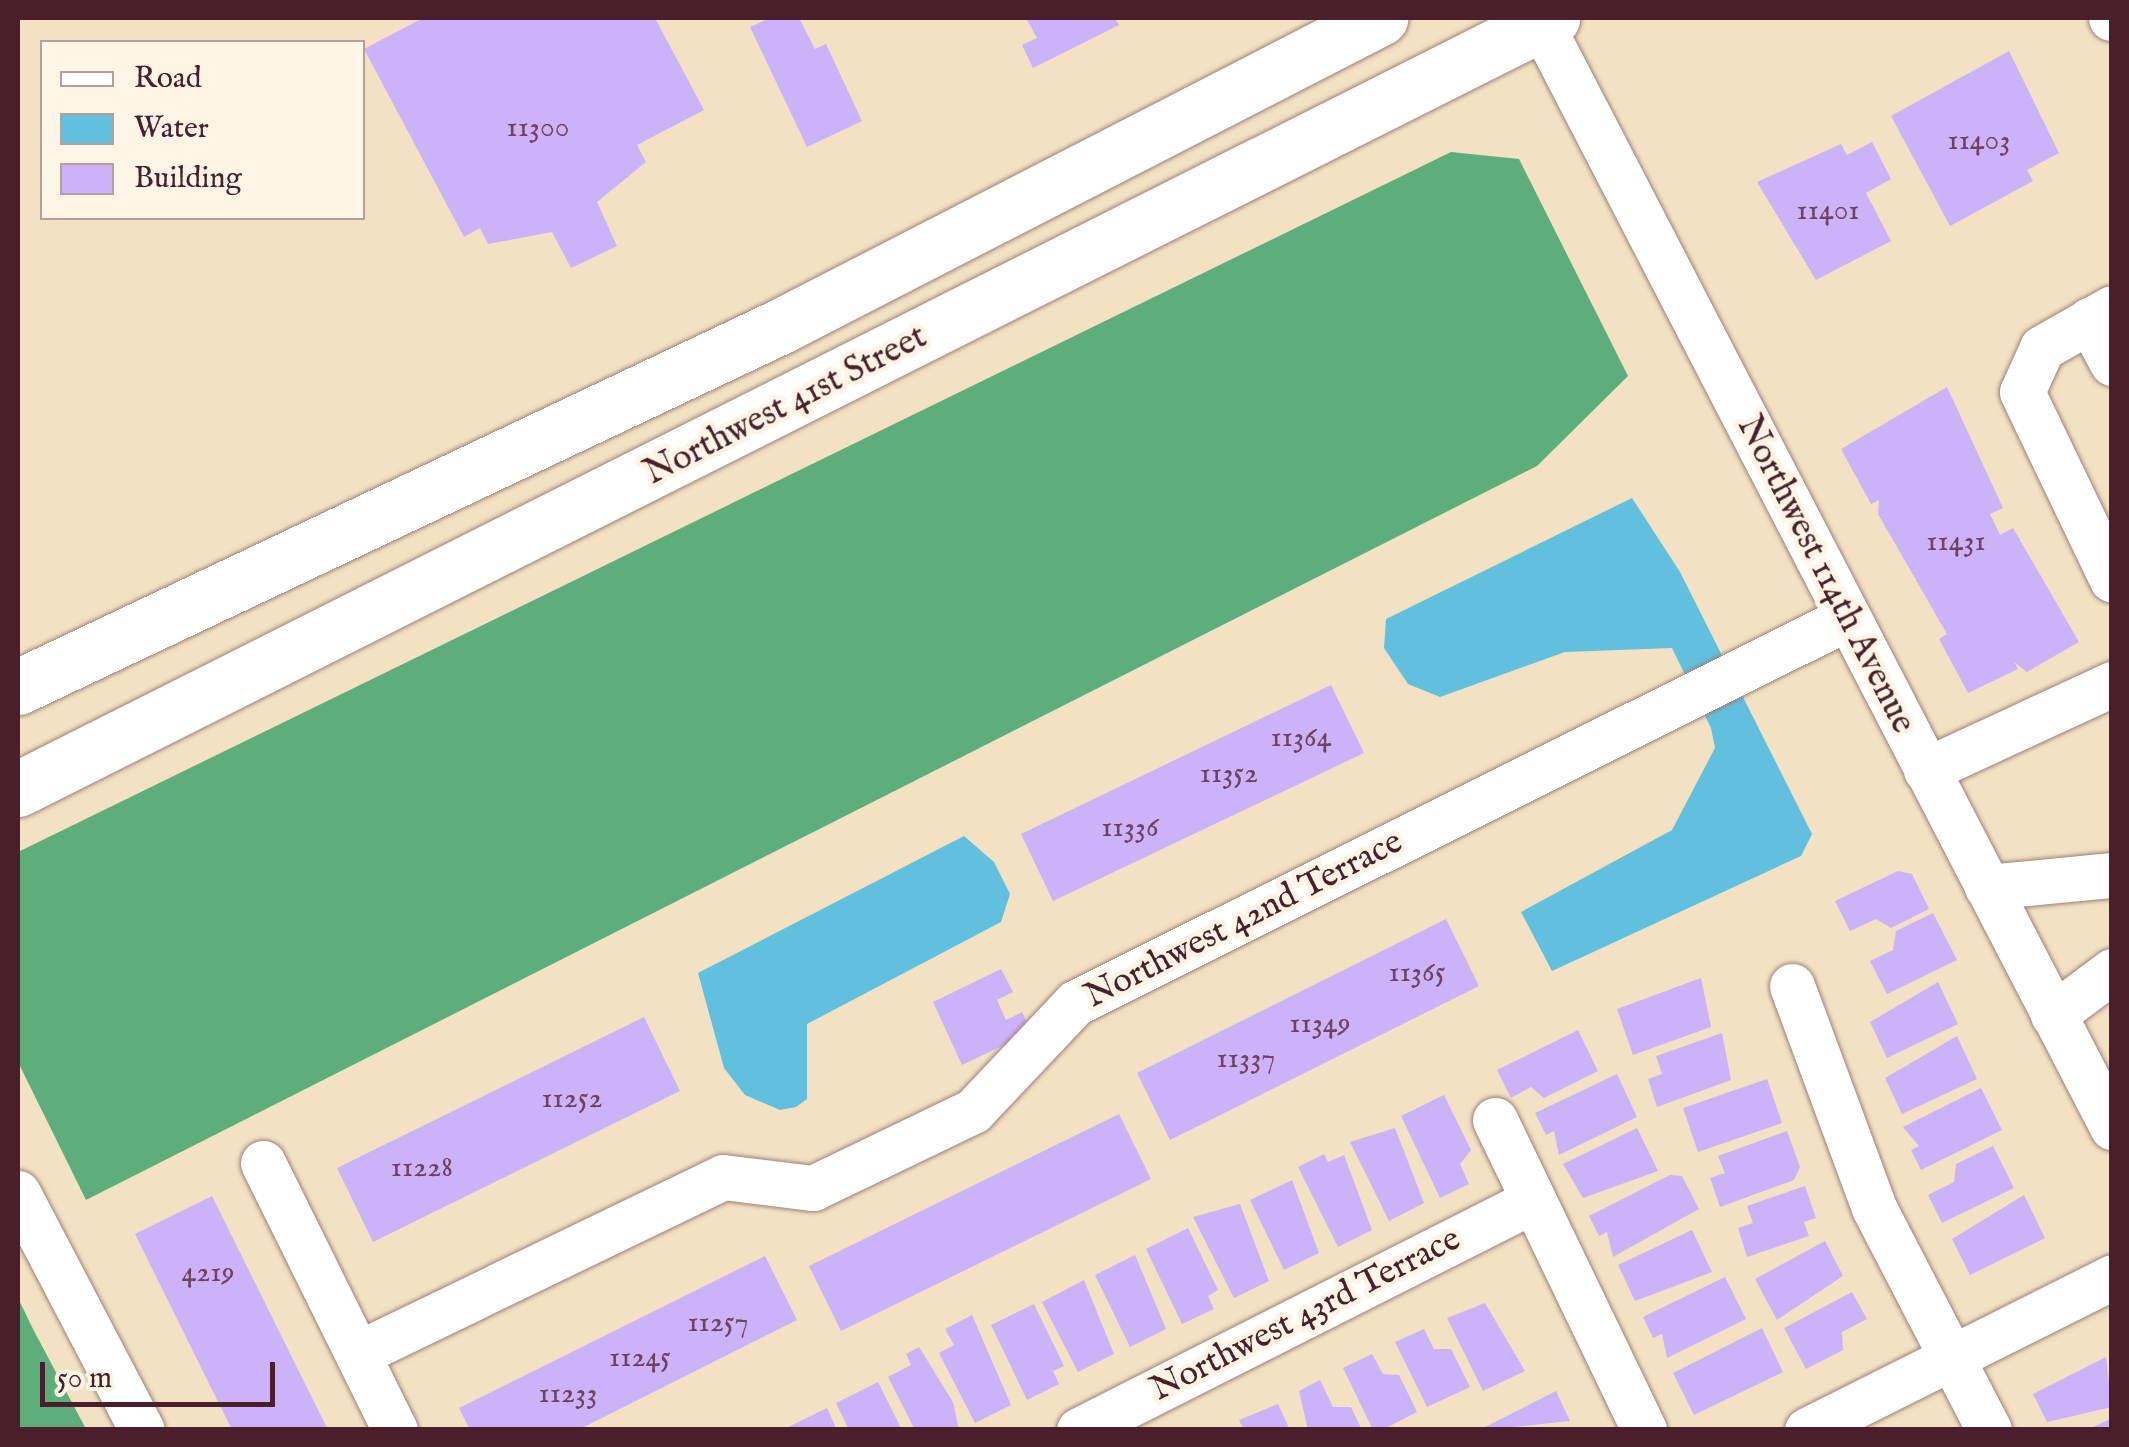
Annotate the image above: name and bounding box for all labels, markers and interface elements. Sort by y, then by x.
legend [40,40,365,220]
text: Road [134,60,202,98]
text: Water [134,110,209,148]
house number: 11300 [506,110,570,146]
house number: 11403 [1947,123,2011,159]
text: Building [134,160,242,198]
house number: 11401 [1797,193,1859,229]
street label: Northwest 41st Street [638,317,934,495]
street label: Northwest 114th Avenue [1727,409,1923,741]
house number: 11431 [1926,524,1986,560]
house number: 11364 [1271,720,1331,756]
house number: 11352 [1200,756,1258,792]
house number: 11336 [1101,810,1159,846]
street label: Northwest 42nd Terrace [1078,822,1410,1018]
house number: 11365 [1388,955,1446,991]
house number: 11349 [1289,1006,1351,1042]
house number: 11337 [1217,1041,1275,1077]
house number: 11252 [541,1081,603,1117]
house number: 11228 [391,1150,453,1186]
street label: Northwest 43rd Terrace [1144,1219,1468,1411]
house number: 4219 [181,1255,235,1291]
house number: 11257 [687,1305,749,1341]
house number: 11245 [609,1340,671,1376]
scale bar [45,1342,280,1404]
text: 50 m [57,1360,112,1398]
house number: 11233 [539,1376,597,1412]

